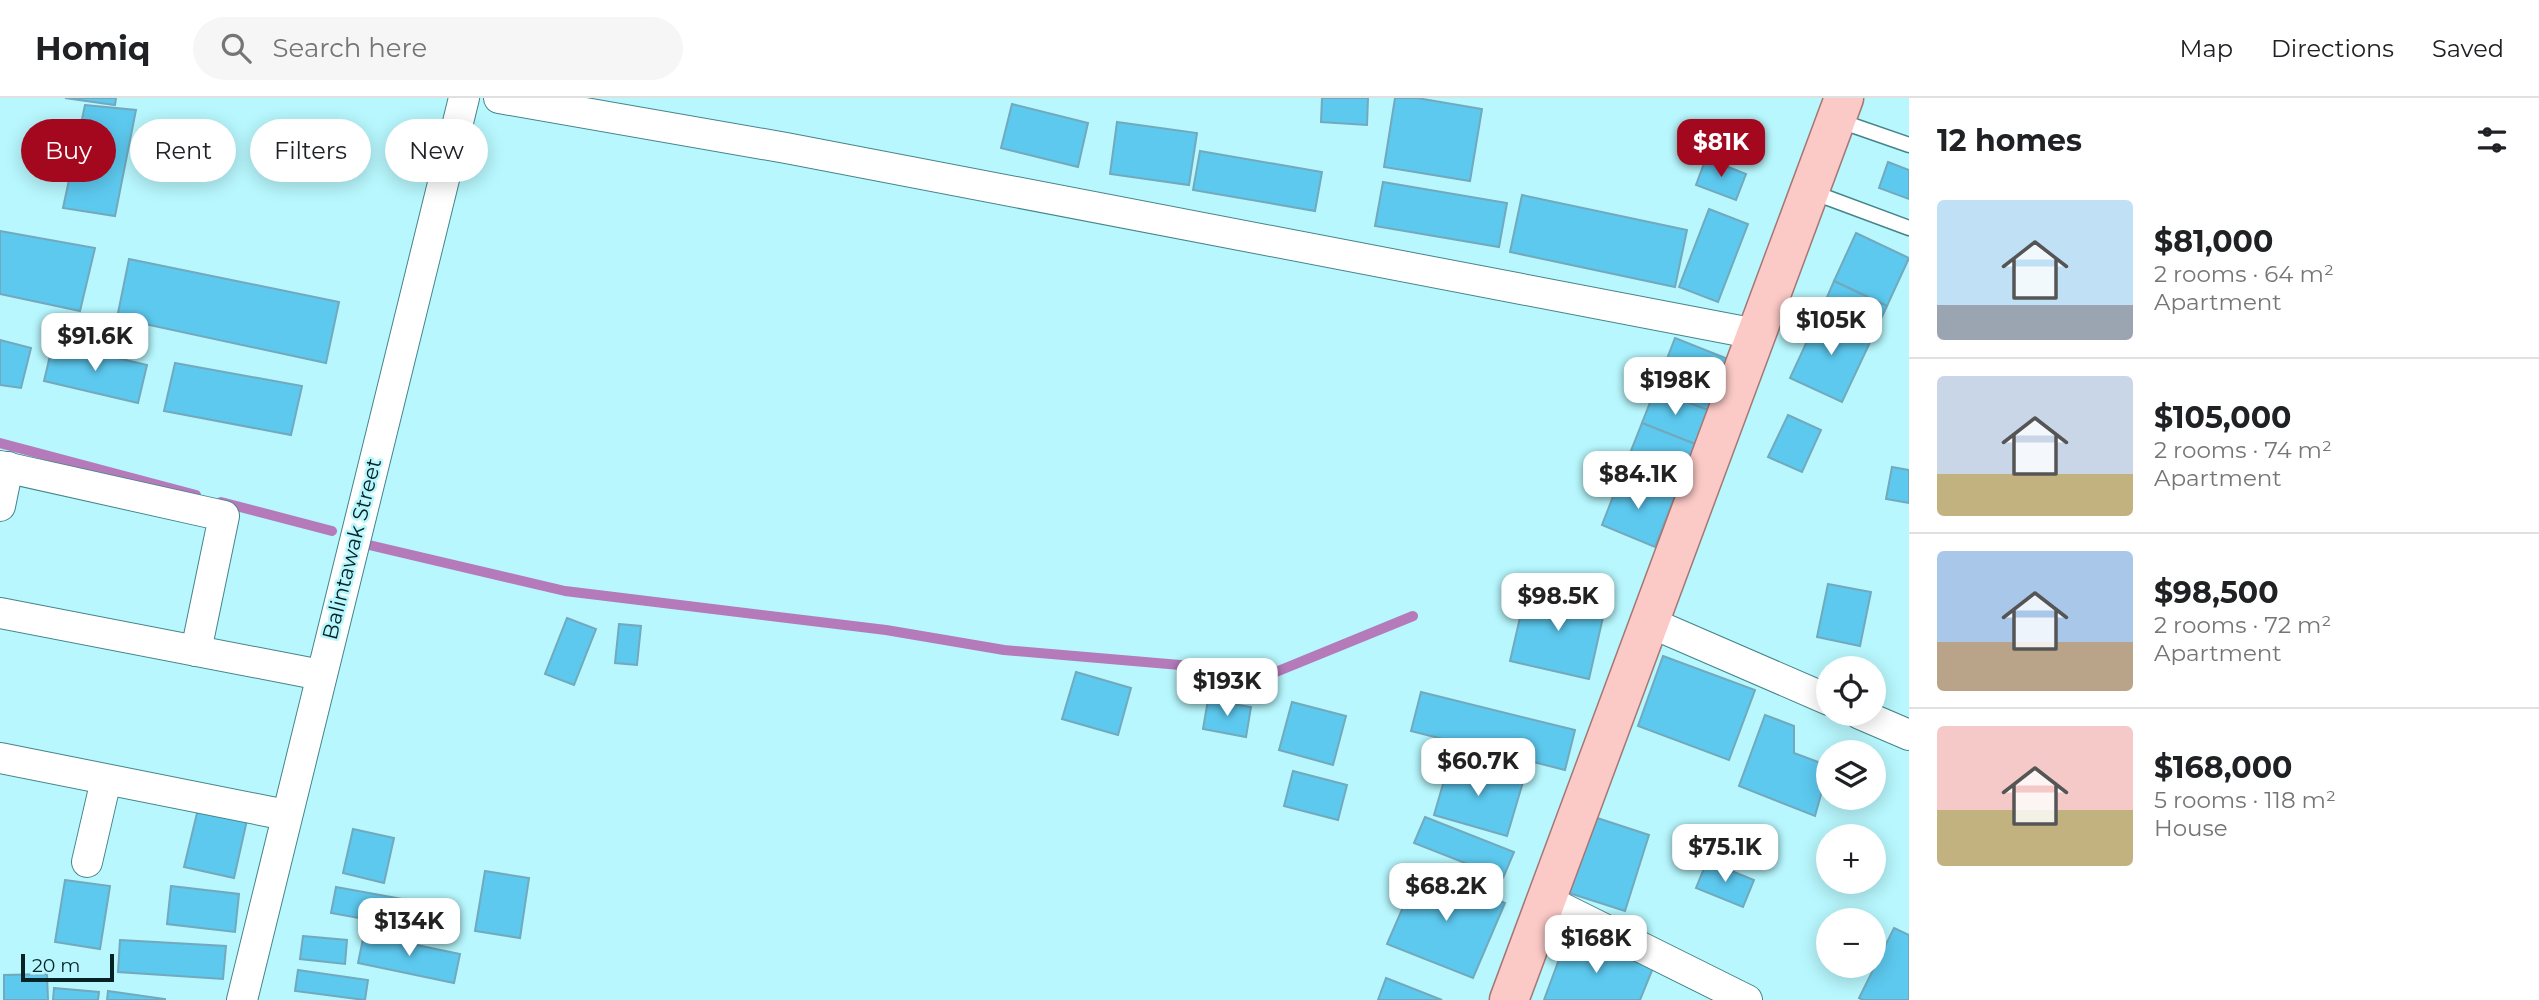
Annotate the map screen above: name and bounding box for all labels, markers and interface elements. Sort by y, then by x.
search box [193,17,683,80]
text: Homiq [35,28,151,68]
icon: search [217,29,255,67]
text: Search here [273,32,427,64]
text: Map [2180,34,2233,63]
text: Directions [2271,34,2394,63]
text: Saved [2432,34,2504,63]
chip: Buy [21,119,116,182]
chip: Rent [130,119,236,182]
chip: Filters [250,119,371,182]
chip: New [385,119,488,182]
pin: $81K [1680,120,1762,179]
icon: filters [2473,121,2511,159]
text: 12 homes [1937,122,2082,159]
text: $81K [1693,128,1749,156]
text: $81,000 [2154,223,2273,260]
icon: home [1993,228,2077,312]
text: 2 rooms · 64 m² [2154,260,2334,288]
text: Apartment [2154,288,2282,316]
pin: $105K [1782,298,1880,357]
text: $105K [1796,306,1866,334]
pin: $91.6K [38,314,152,373]
text: $91.6K [57,322,133,350]
pin: $198K [1626,358,1724,417]
text: $198K [1640,366,1710,394]
text: $105,000 [2154,399,2291,436]
icon: home [1993,404,2077,488]
text: 2 rooms · 74 m² [2154,436,2332,464]
pin: $84.1K [1581,452,1695,511]
street label: Balintawak Street [317,456,386,642]
text: $84.1K [1599,460,1677,488]
text: Apartment [2154,464,2282,492]
pin: $98.5K [1501,574,1615,633]
text: $98,500 [2154,574,2279,611]
icon: home [1993,579,2077,663]
text: $98.5K [1517,582,1599,610]
text: 2 rooms · 72 m² [2154,611,2331,639]
text: Apartment [2154,639,2282,667]
map controls [1816,656,1886,978]
button: locate [1816,656,1886,726]
pin: $193K [1178,658,1276,718]
text: $193K [1193,667,1261,695]
pin: $60.7K [1421,738,1535,798]
button: layers [1816,740,1886,810]
text: $60.7K [1437,747,1519,775]
text: $168,000 [2154,749,2292,786]
icon: home [1993,754,2077,838]
text: 5 rooms · 118 m² [2154,786,2336,814]
text: House [2154,814,2228,842]
pin: $75.1K [1668,824,1782,884]
button: + [1816,824,1886,894]
text: $75.1K [1688,833,1762,861]
pin: $68.2K [1389,864,1503,923]
text: $68.2K [1405,872,1487,900]
pin: $134K [360,898,458,958]
text: $134K [374,907,444,935]
button: − [1816,908,1886,978]
pin: $168K [1547,916,1645,975]
text: $168K [1561,924,1631,952]
scale bar [21,951,114,983]
text: 20 m [32,954,80,977]

